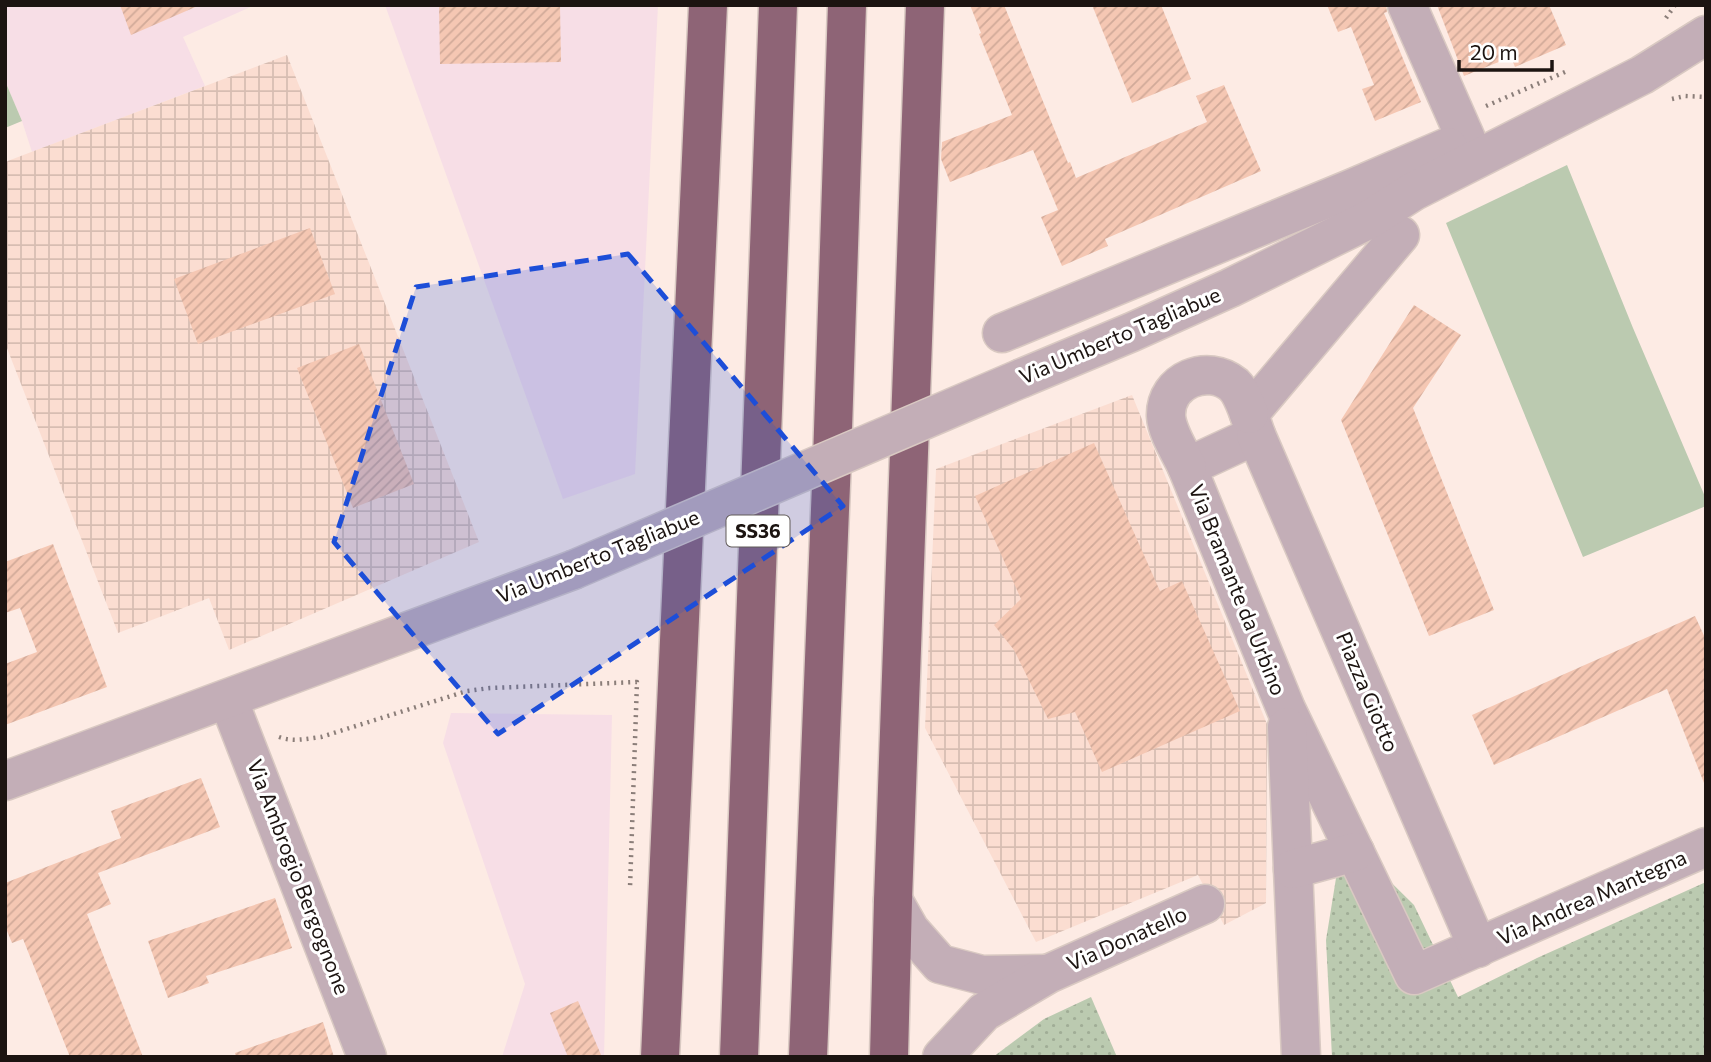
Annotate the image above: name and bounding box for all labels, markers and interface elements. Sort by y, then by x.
scale bar [1459,28,1552,72]
text: 20 m [1470,39,1518,64]
street label: Via Umberto Tagliabue [1015,281,1224,388]
street label: Via Bramante da Urbino [1185,480,1292,699]
street label: Via Umberto Tagliabue [492,503,702,608]
road number: SS36 [726,516,790,546]
street label: Piazza Giotto [1332,628,1405,755]
street label: Via Ambrogio Bergognone [243,755,356,998]
street label: Via Andrea Mantegna [1493,844,1690,950]
street label: Via Donatello [1063,900,1190,975]

